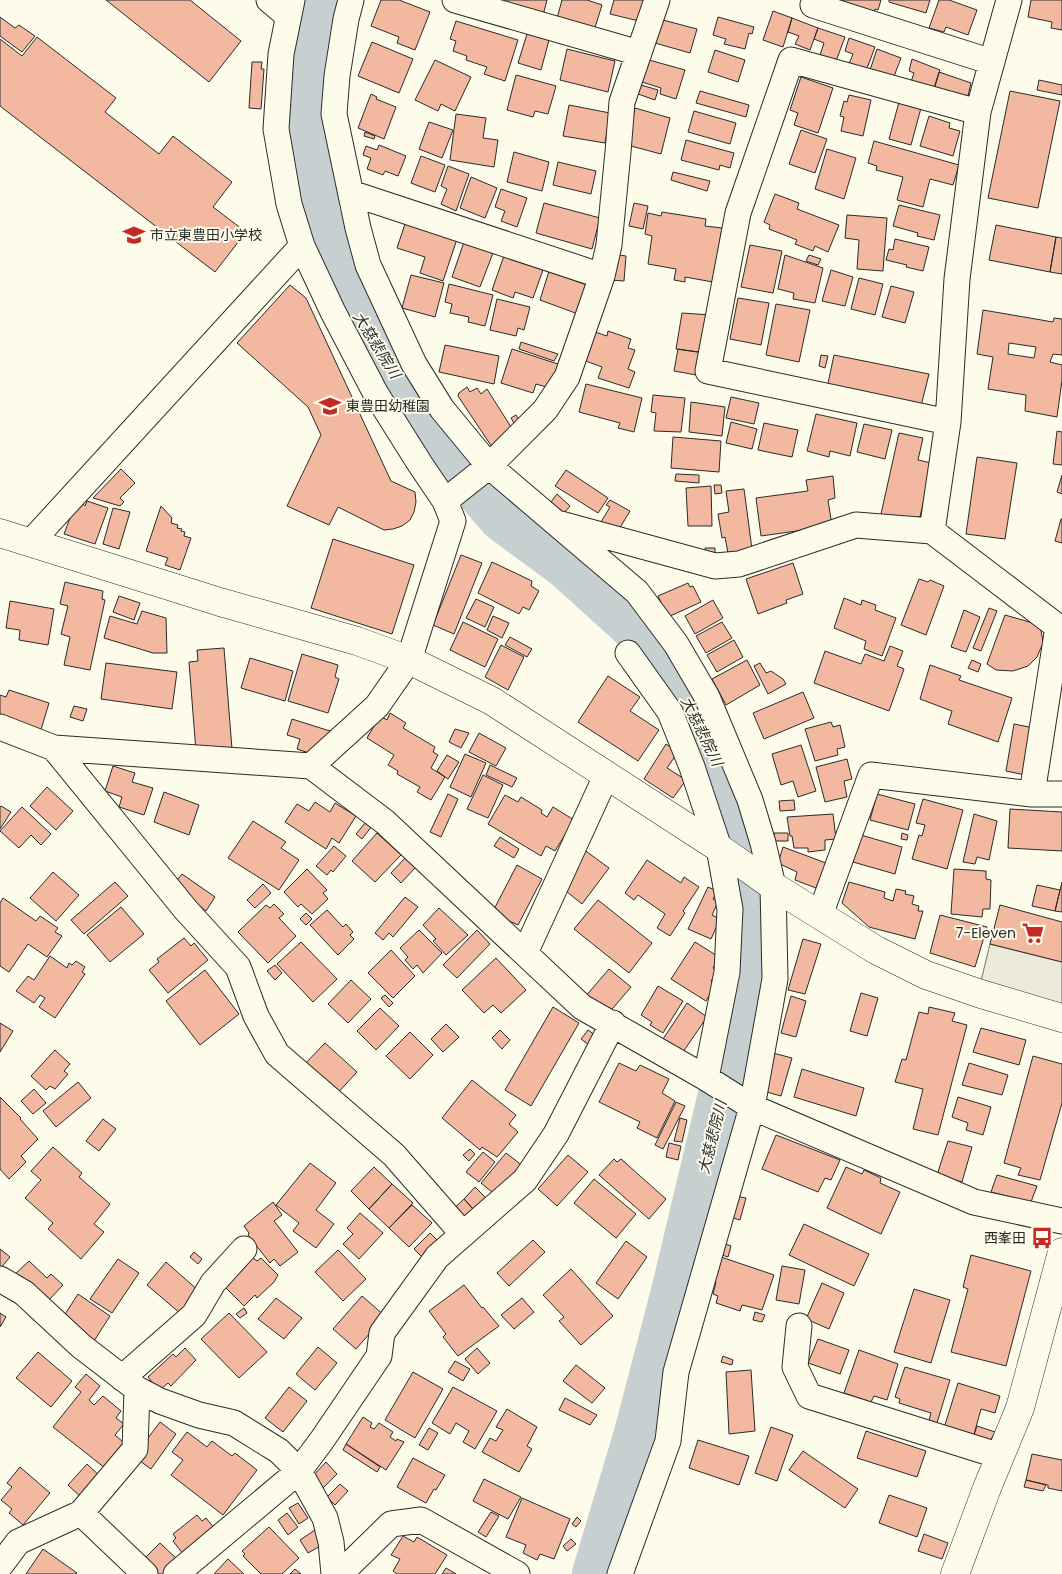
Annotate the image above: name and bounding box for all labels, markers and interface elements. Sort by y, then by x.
school or university icon: 市立東豊田小学校 [121,222,147,248]
place label: 市立東豊田小学校 [150,225,262,245]
water label: 大慈悲院川 [348,308,407,384]
school or university icon: 東豊田幼稚園 [317,393,343,419]
place label: 東豊田幼稚園 [346,396,430,416]
water label: 大慈悲院川 [676,693,729,771]
supermarket icon: 7-Eleven [1020,920,1046,946]
place label: 7-Eleven [956,923,1016,943]
water label: 大慈悲院川 [693,1096,732,1176]
bus stop icon: 西峯田 [1029,1225,1055,1251]
place label: 西峯田 [984,1228,1026,1248]

